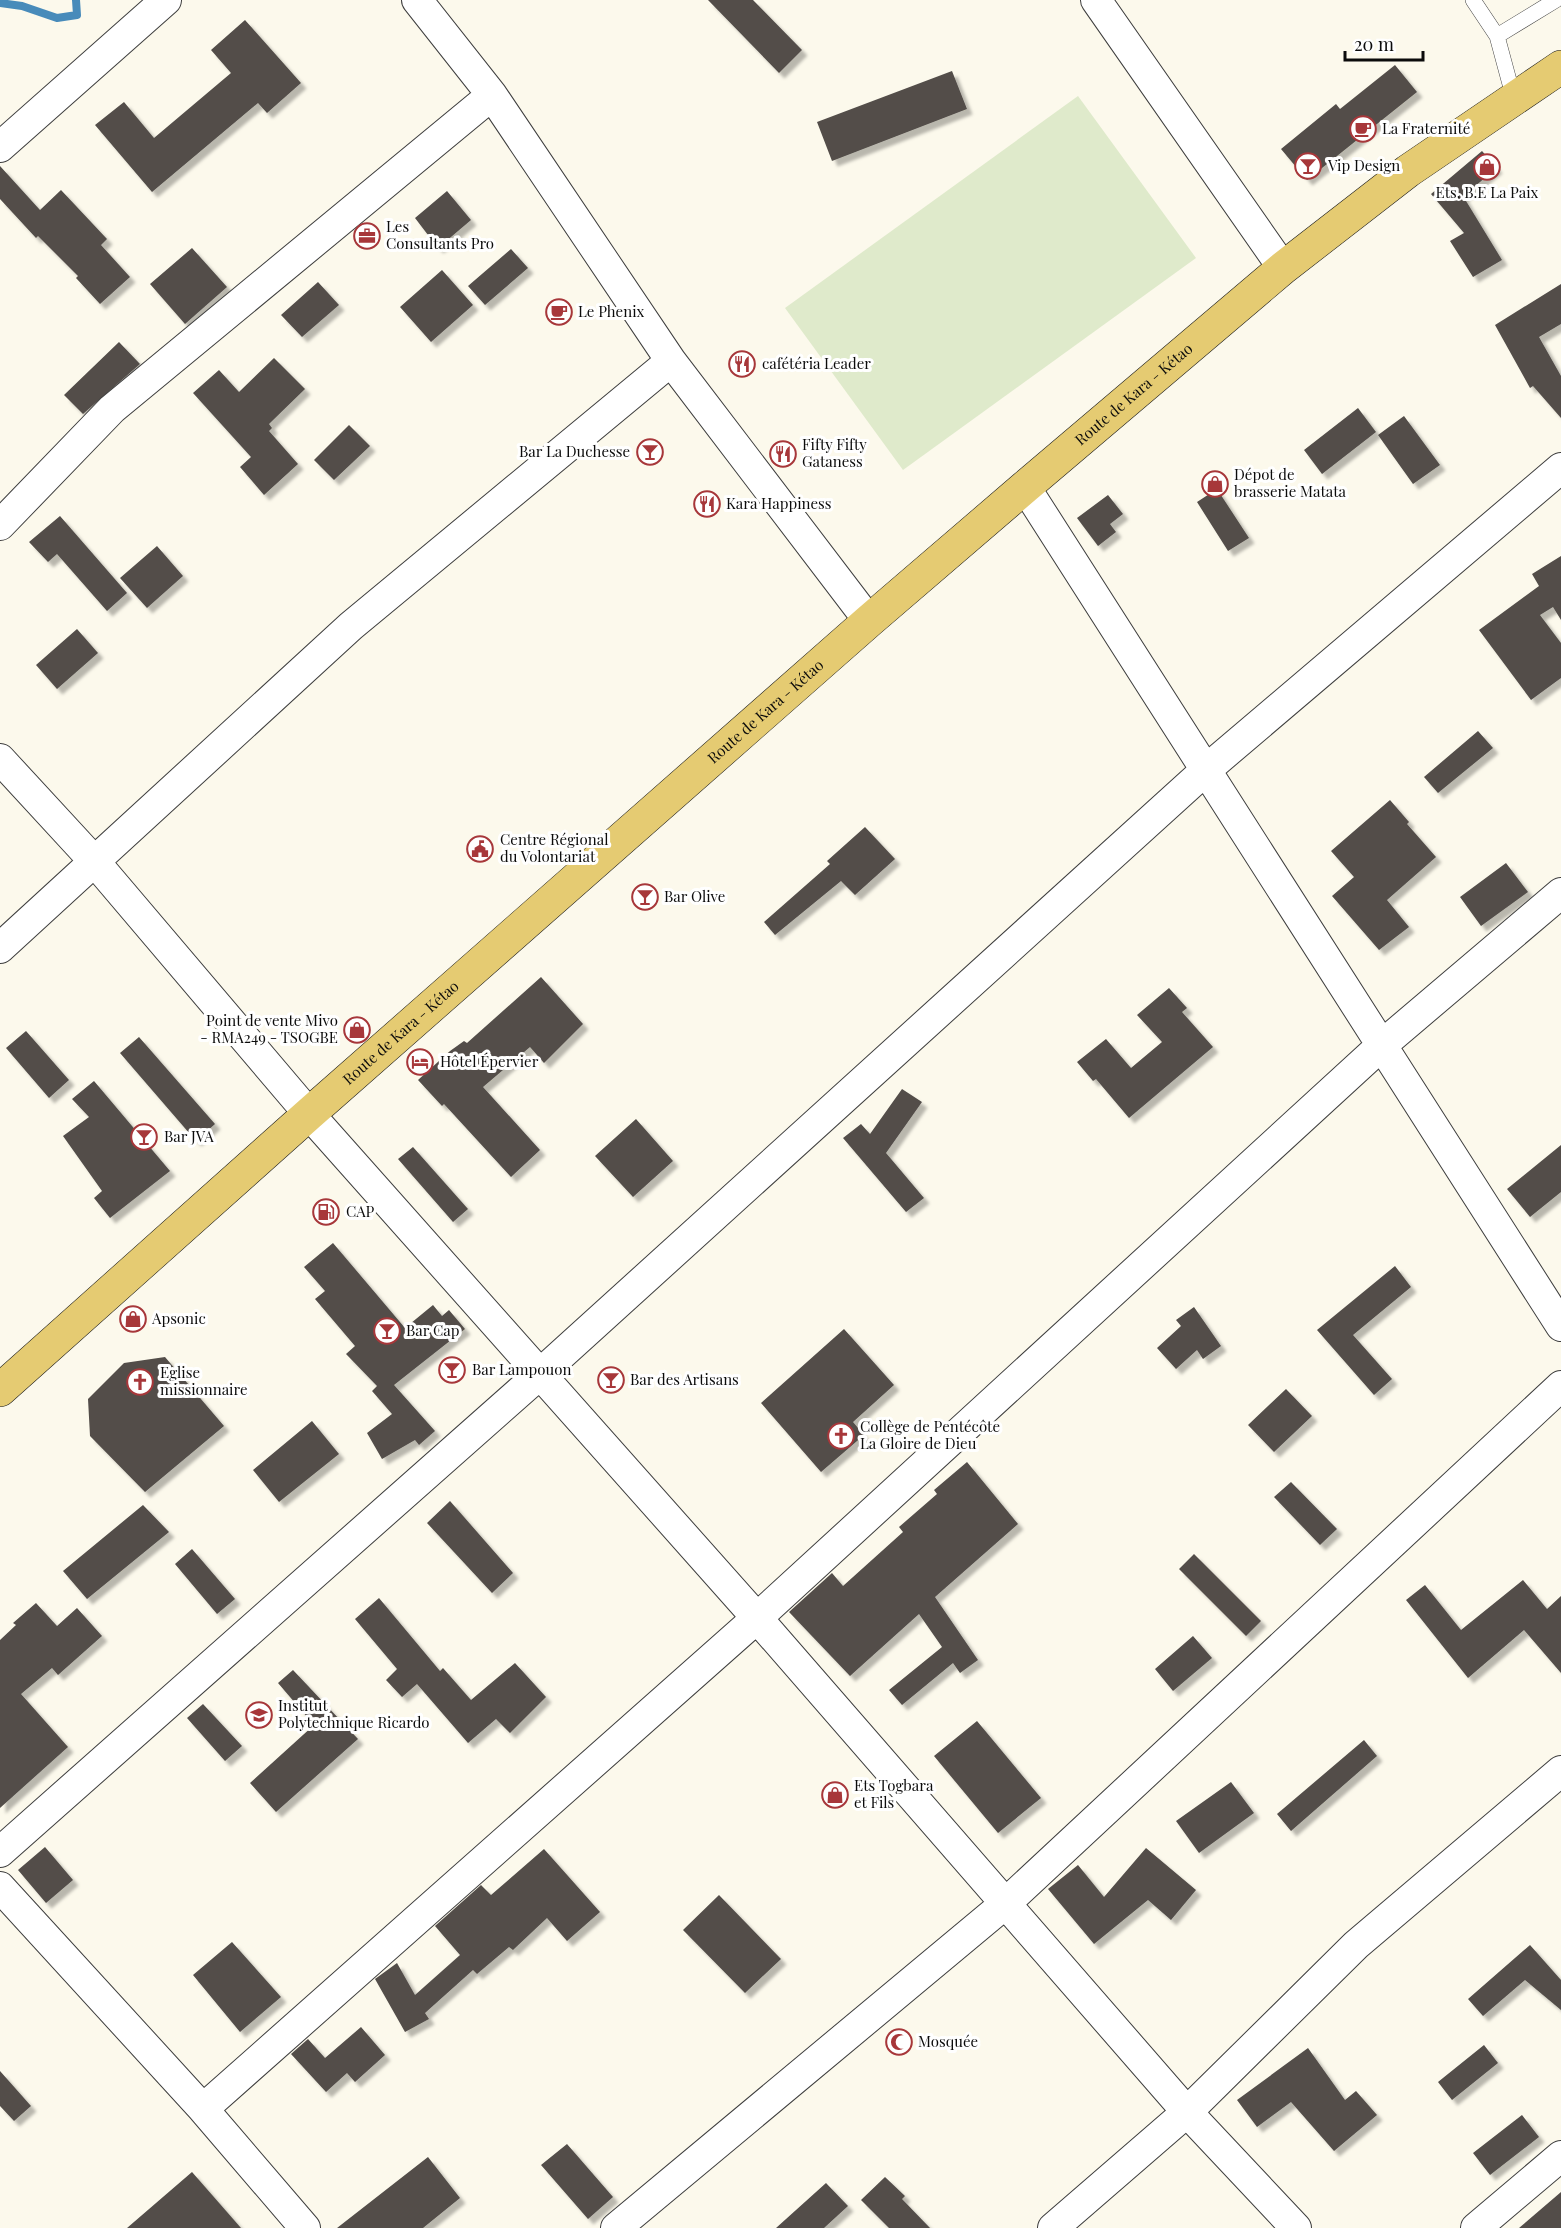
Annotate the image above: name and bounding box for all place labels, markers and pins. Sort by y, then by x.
cafe icon: La Fraternité [1348,114,1378,144]
place label: La Fraternité [1382,118,1470,138]
bar icon: Vip Design [1293,151,1323,181]
shop icon: Ets. B.E La Paix [1472,152,1502,182]
place label: Vip Design [1327,155,1400,175]
place label: Ets. B.E La Paix [1436,182,1539,202]
place label: Les Consultants Pro [386,216,494,253]
office icon: Les Consultants Pro [352,221,382,251]
cafe icon: Le Phenix [544,297,574,327]
place label: Le Phenix [578,301,645,321]
restaurant icon: cafétéria Leader [727,349,757,379]
place label: cafétéria Leader [762,353,871,373]
place label: Fifty Fifty Gataness [802,434,867,471]
bar icon: Bar La Duchesse [635,437,665,467]
restaurant icon: Fifty Fifty Gataness [768,439,798,469]
place label: Bar La Duchesse [519,441,630,461]
place label: Dépot de brasserie Matata [1234,464,1347,501]
shop icon: Dépot de brasserie Matata [1200,469,1230,499]
restaurant icon: Kara Happiness [692,489,722,519]
place label: Kara Happiness [726,493,832,513]
place label: Centre Régional du Volontariat [500,829,608,866]
public building icon: Centre Régional du Volontariat [465,834,495,864]
bar icon: Bar Olive [630,882,660,912]
place label: Bar Olive [664,886,725,906]
place label: Point de vente Mivo - RMA249 - TSOGBE [200,1010,338,1047]
shop icon: Point de vente Mivo - RMA249 - TSOGBE [342,1015,372,1045]
hotel icon: Hôtel Épervier [405,1047,435,1077]
place label: Hôtel Épervier [440,1051,539,1071]
bar icon: Bar JVA [129,1122,159,1152]
place label: Bar JVA [164,1126,214,1146]
fuel station icon: CAP [311,1197,341,1227]
place label: CAP [346,1201,374,1221]
shop icon: Apsonic [118,1304,148,1334]
place label: Apsonic [151,1308,206,1328]
bar icon: Bar Cap [372,1316,402,1346]
place label: Bar Cap [406,1320,460,1340]
bar icon: Bar Lampouon [437,1355,467,1385]
place label: Bar Lampouon [472,1359,571,1379]
place label: Eglise missionnaire [160,1362,247,1399]
bar icon: Bar des Artisans [596,1365,626,1395]
church icon: Eglise missionnaire [125,1367,155,1397]
place label: Bar des Artisans [630,1369,739,1389]
place label: Collège de Pentécôte La Gloire de Dieu [860,1416,1000,1453]
church icon: Collège de Pentécôte La Gloire de Dieu [826,1421,856,1451]
place label: Institut Polytechnique Ricardo [278,1695,430,1732]
school or university icon: Institut Polytechnique Ricardo [244,1700,274,1730]
place label: Ets Togbara et Fils [854,1775,934,1812]
shop icon: Ets Togbara et Fils [820,1780,850,1810]
mosque icon: Mosquée [884,2027,914,2057]
place label: Mosquée [918,2031,978,2051]

